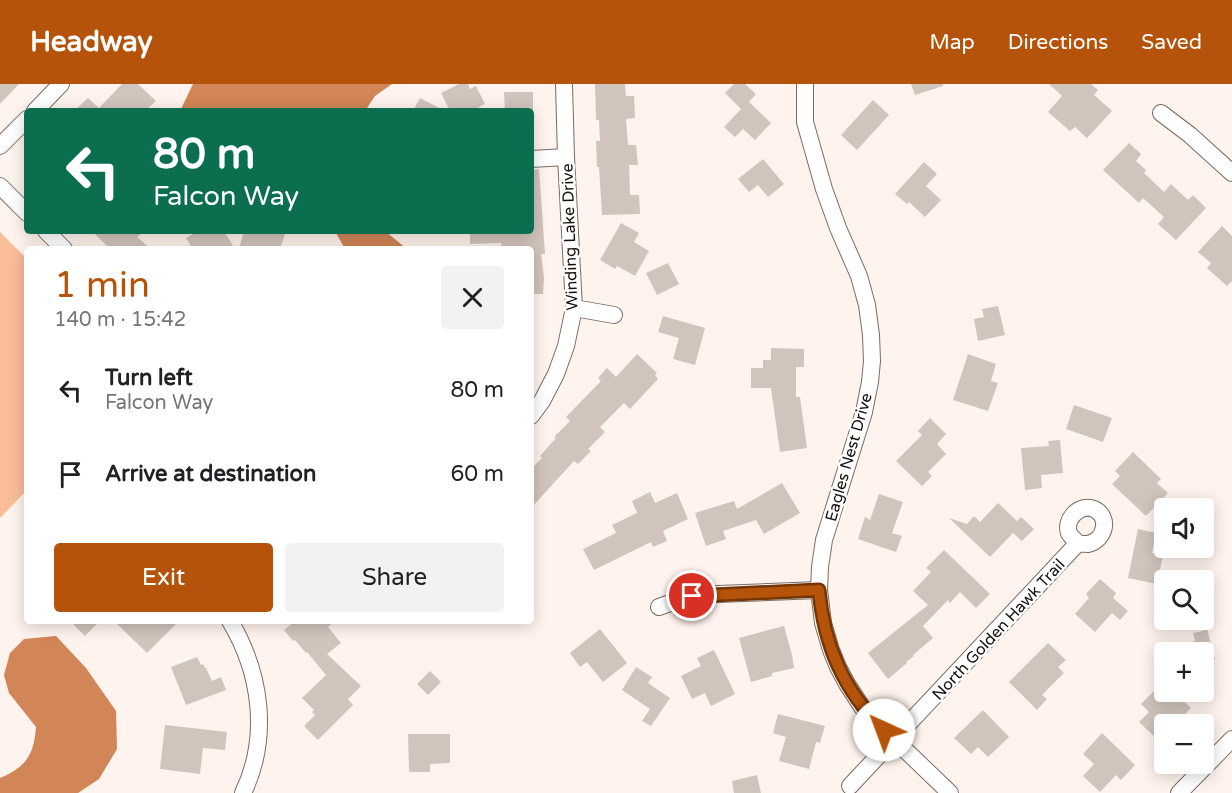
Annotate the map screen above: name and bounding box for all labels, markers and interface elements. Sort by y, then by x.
text: Headway [30,25,153,59]
text: Map [929,30,975,55]
text: Directions [1008,30,1108,55]
text: Saved [1141,30,1202,55]
text: 80 m [153,129,255,180]
icon: left [54,132,132,210]
street label: Winding Lake Drive [557,163,583,311]
text: Falcon Way [153,180,299,213]
text: 1 min [54,264,150,307]
button: close [441,266,504,329]
text: 140 m · 15:42 [54,308,186,332]
text: Turn left [105,365,193,391]
icon: left [54,374,87,407]
text: 80 m [450,377,504,403]
text: Falcon Way [105,391,213,415]
street label: Eagles Nest Drive [821,391,877,524]
icon: arrive [54,458,87,491]
text: Arrive at destination [105,461,316,487]
text: 60 m [450,461,504,487]
map controls [1154,498,1214,774]
button: sound [1154,498,1214,558]
button: Exit [54,543,273,612]
button: Share [285,543,504,612]
street label: North Golden Hawk Trail [928,555,1069,704]
pin [666,570,717,621]
button: search [1154,570,1214,630]
icon: arrive [675,579,708,612]
button: + [1154,642,1214,702]
position arrow [852,698,916,762]
button: − [1154,714,1214,774]

